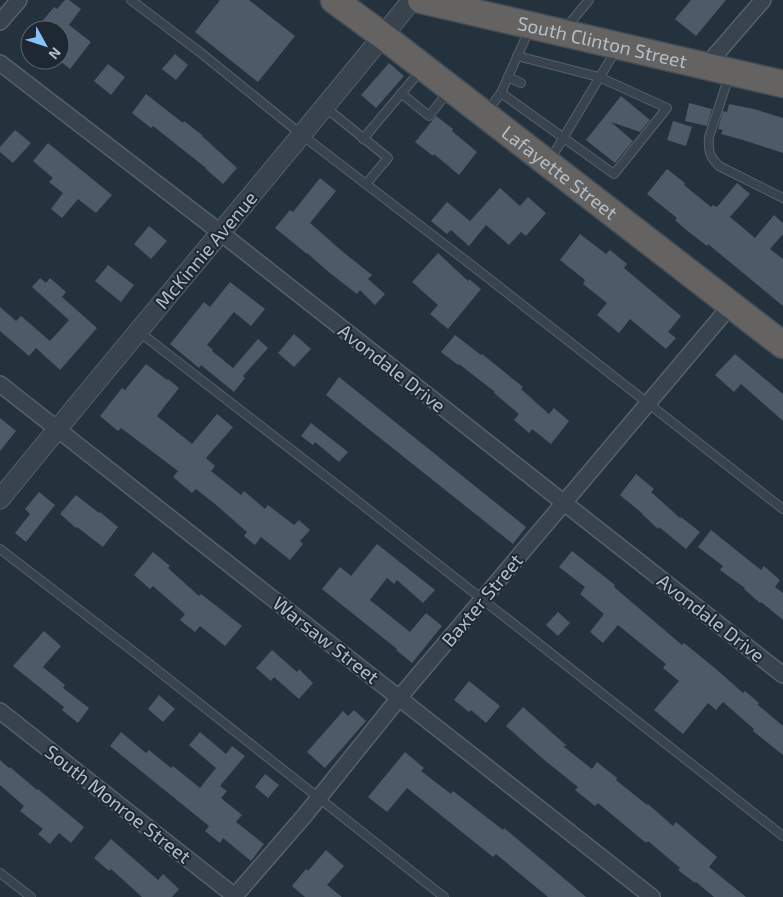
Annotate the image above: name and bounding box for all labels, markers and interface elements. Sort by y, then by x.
street label: South Clinton Street [515,11,689,72]
north arrow [20,20,70,70]
text: N [46,44,65,63]
street label: Lafayette Street [498,120,622,224]
street label: McKinnie Avenue [150,186,261,313]
street label: Avondale Drive [334,319,451,417]
street label: Baxter Street [436,549,527,651]
street label: Avondale Drive [653,569,770,667]
street label: Warsaw Street [269,591,384,688]
street label: South Monroe Street [41,740,196,868]

